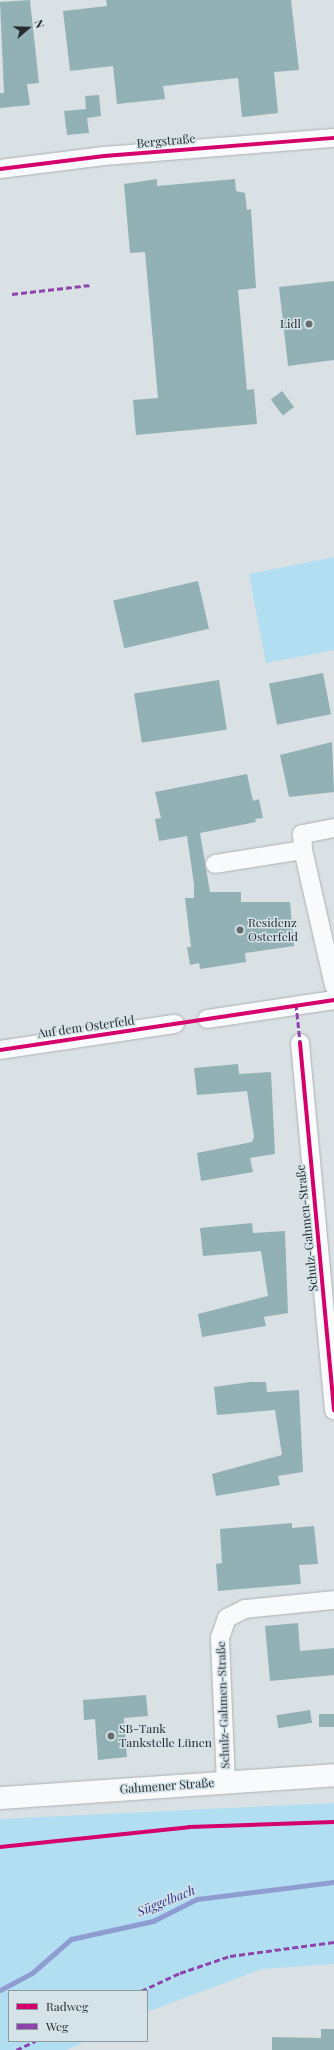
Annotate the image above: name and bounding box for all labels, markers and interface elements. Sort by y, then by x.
north arrow [8,8,48,48]
text: N [31,17,48,30]
street label: Bergstraße [136,131,196,151]
place label: Lidl [280,317,301,331]
marker: Lidl [304,319,314,329]
place label: Residenz Osterfeld [248,916,298,944]
marker: Residenz Osterfeld [235,925,245,935]
street label: Auf dem Osterfeld [37,1013,135,1041]
street label: Schulz-Gahmen-Straße [293,1164,321,1292]
street label: Schulz-Gahmen-Straße [214,1641,232,1769]
place label: SB-Tank Tankstelle Lünen [119,1722,212,1750]
marker: SB-Tank Tankstelle Lünen [106,1731,116,1741]
street label: Gahmener Straße [119,1776,215,1796]
water label: Süggelbach [135,1882,197,1920]
legend [8,1990,148,2042]
text: Radweg [46,1998,88,2014]
text: Weg [46,2018,68,2034]

